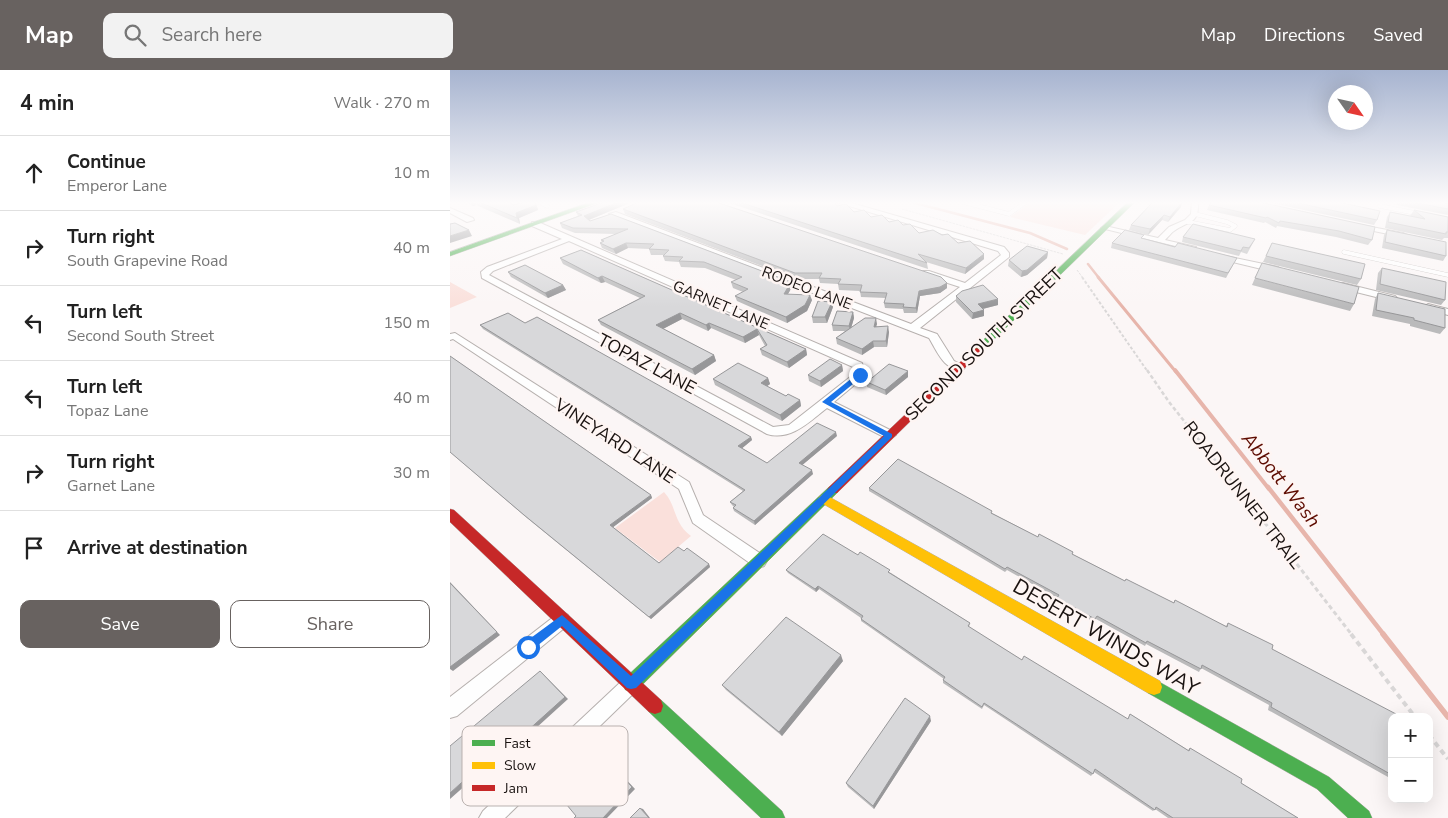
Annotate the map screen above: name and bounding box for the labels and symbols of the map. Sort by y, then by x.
north arrow [1328,85,1373,130]
street label: RODEO LANE [759,262,855,314]
street label: SECOND SOUTH STREET [900,262,1068,426]
street label: GARNET LANE [670,276,772,334]
street label: TOPAZ LANE [593,328,701,400]
route end [849,364,872,387]
street label: VINEYARD LANE [549,392,680,489]
street label: ROADRUNNER TRAIL [1178,416,1308,574]
water label: Abbott Wash [1235,426,1326,533]
street label: DESERT WINDS WAY [1008,572,1205,702]
route start [517,636,540,659]
legend [462,726,628,806]
text: Fast [504,734,530,753]
text: Slow [504,756,536,775]
text: Jam [503,779,528,798]

